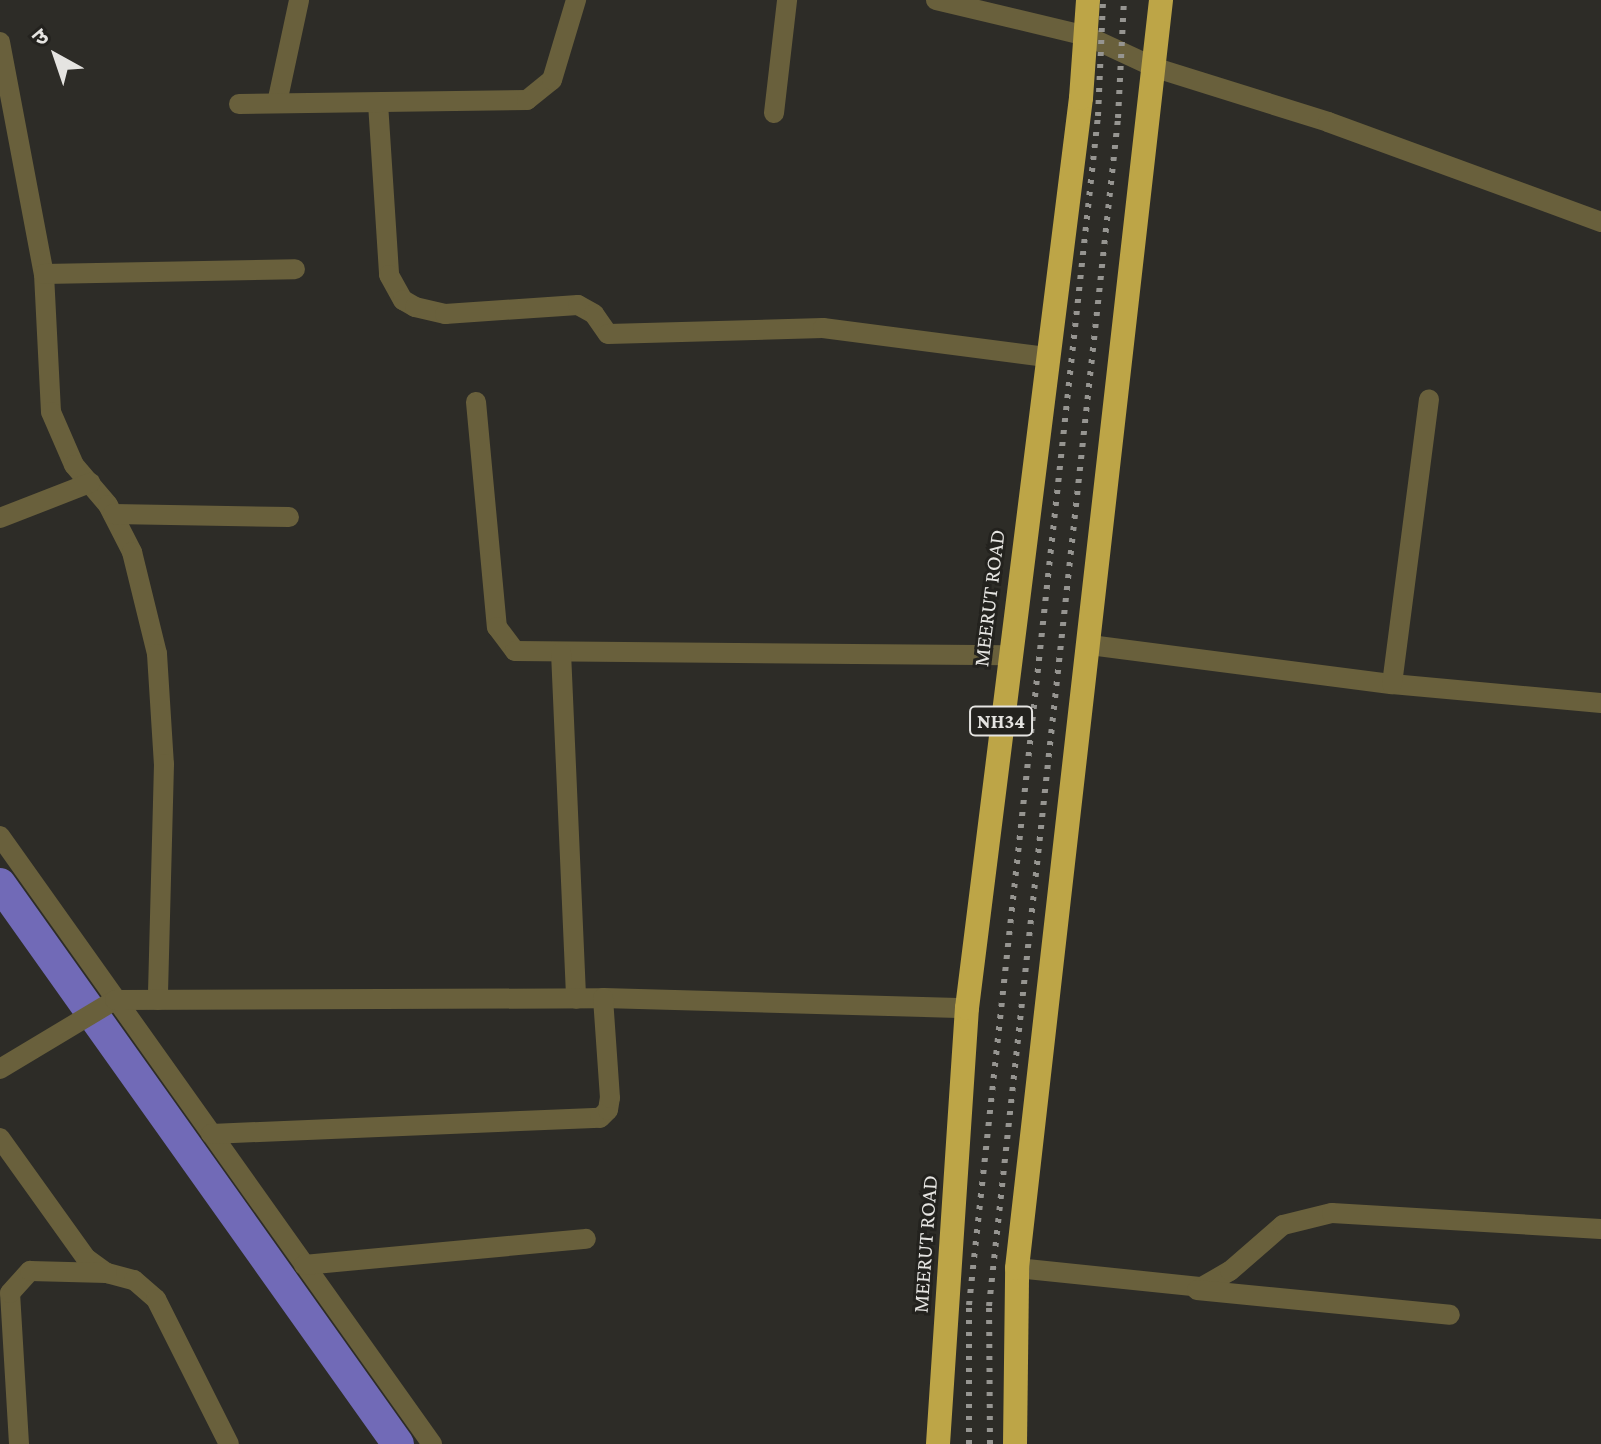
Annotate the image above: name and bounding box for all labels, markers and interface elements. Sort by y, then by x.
north arrow [16,16,96,96]
text: उ [27,24,53,51]
street label: MEERUT ROAD [967,528,1011,668]
road number: NH34 [969,705,1033,737]
street label: MEERUT ROAD [907,1174,943,1314]

